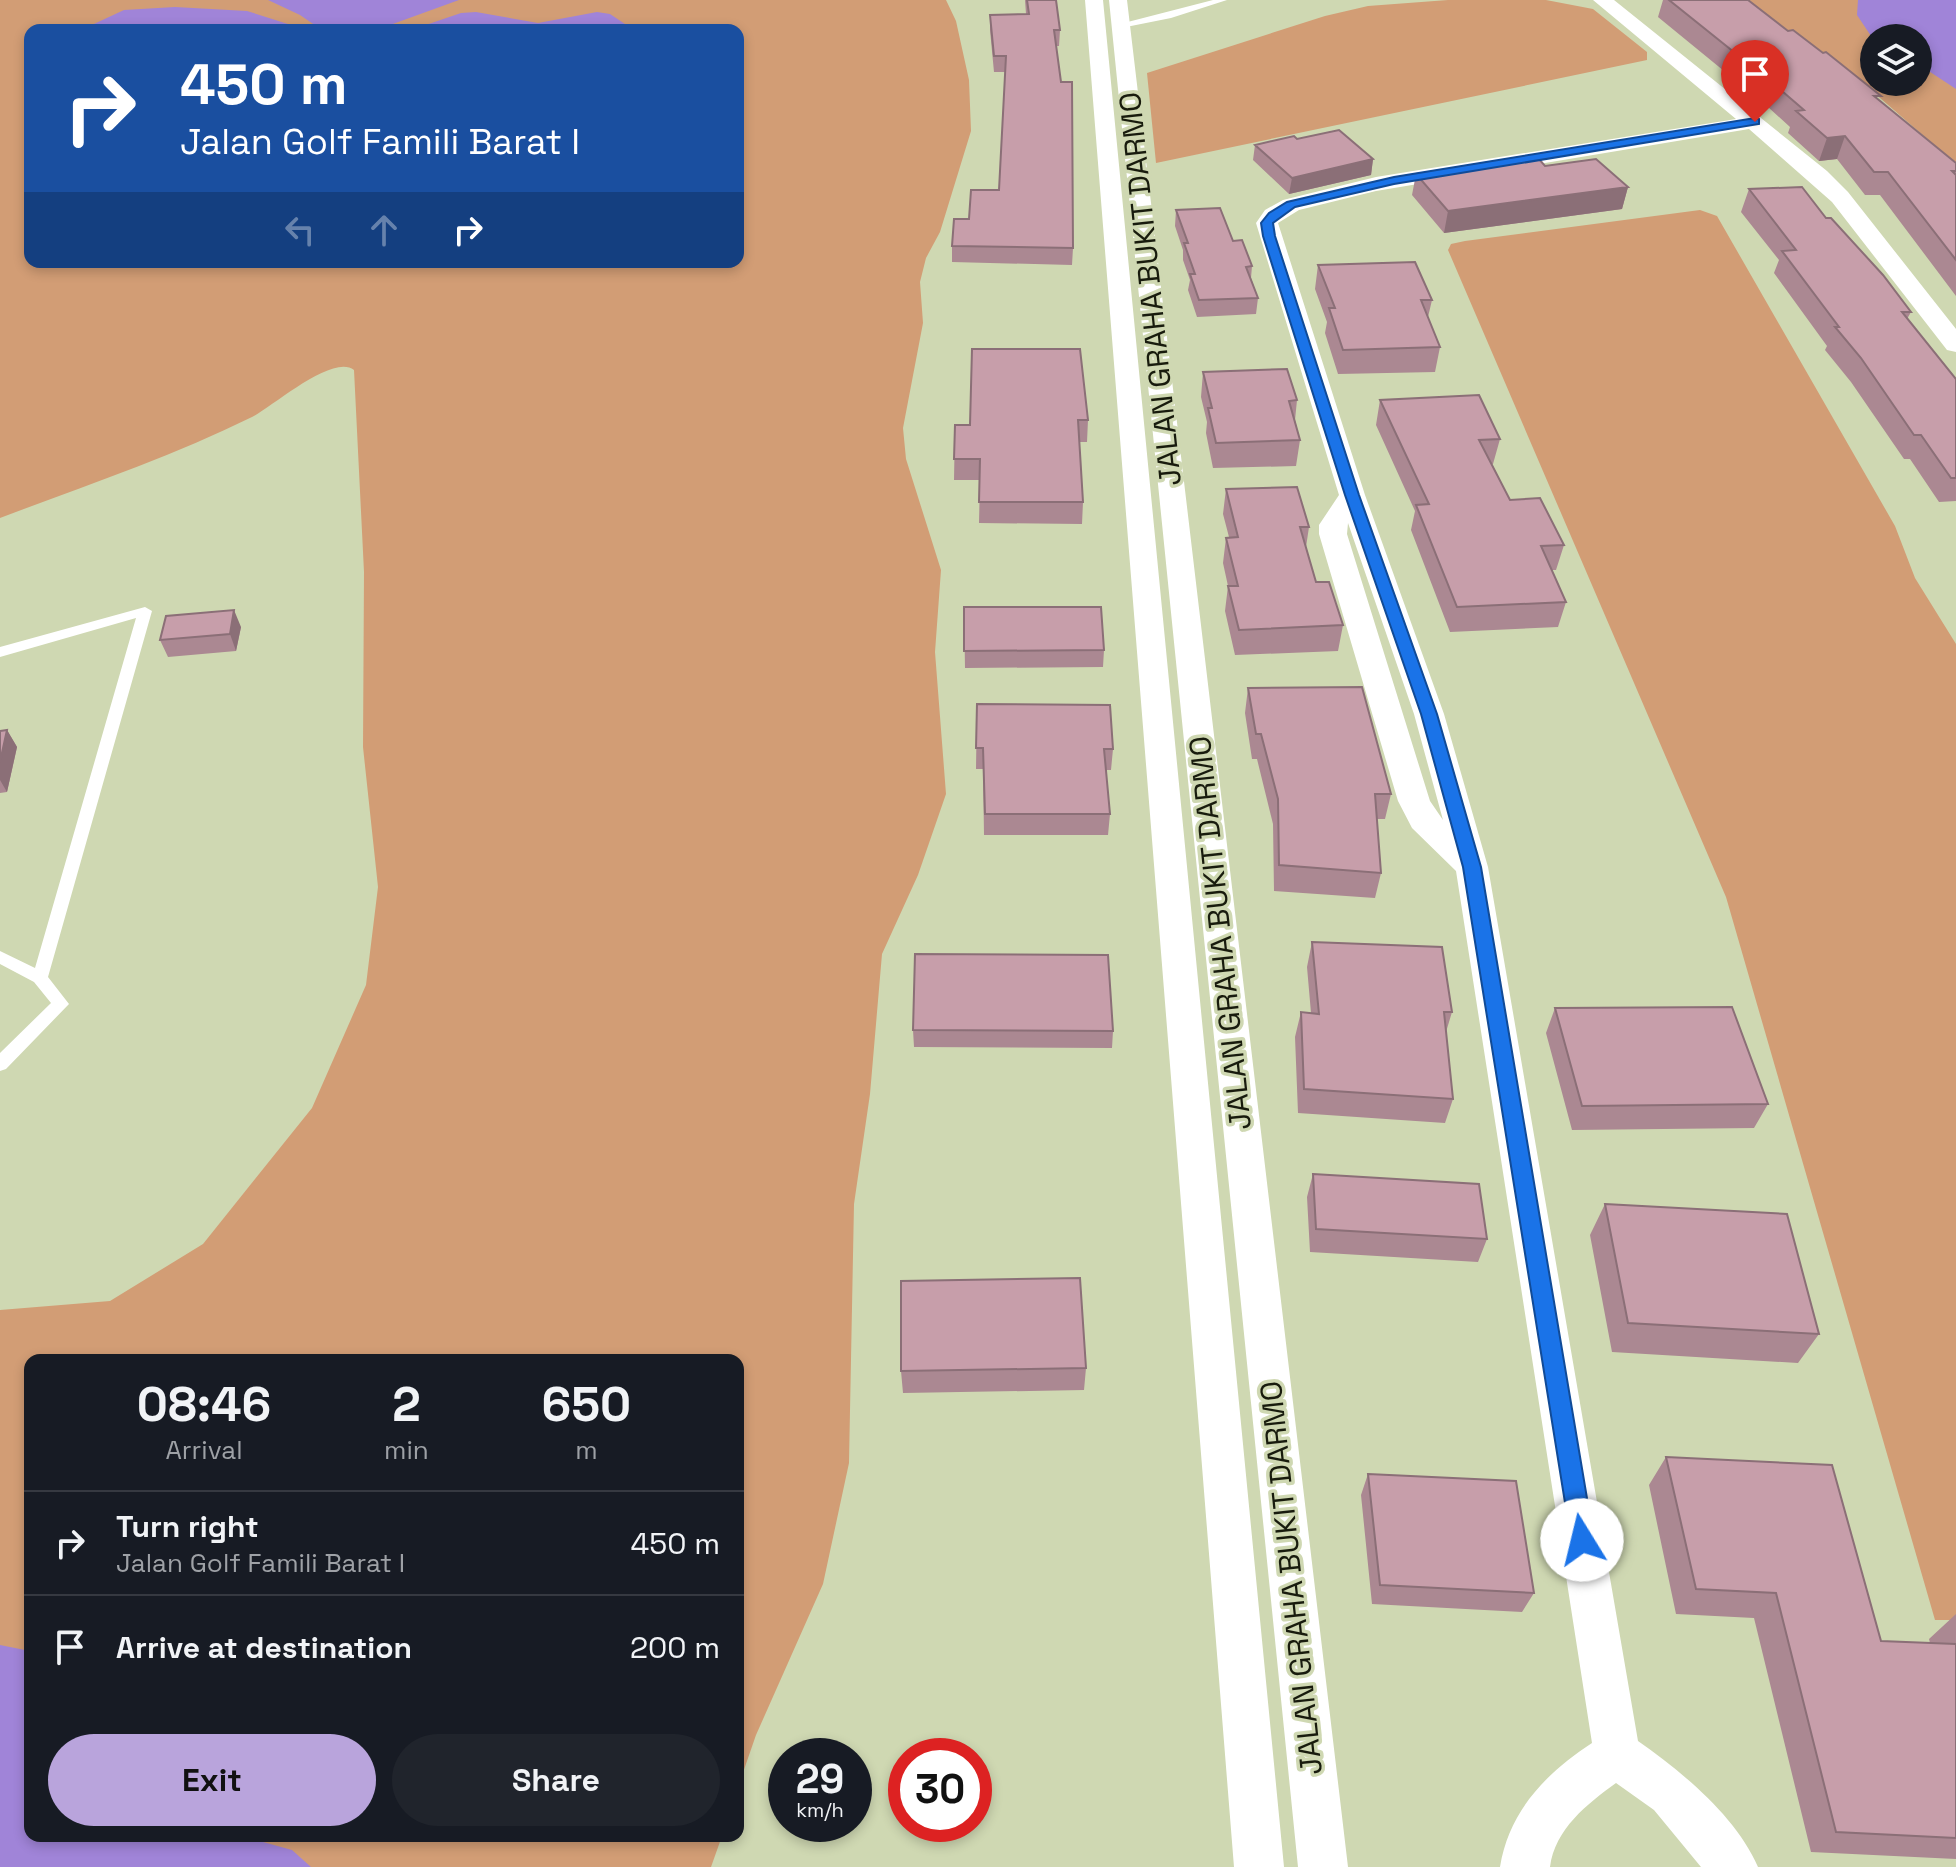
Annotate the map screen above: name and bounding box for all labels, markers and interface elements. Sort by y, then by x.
map controls [1860,24,1932,96]
button: layers [1860,24,1932,96]
pin [1721,40,1789,122]
text: 450 m [180,49,348,120]
icon: arrive [1733,52,1777,96]
icon: right [48,56,152,160]
street label: JALAN GRAHA BUKIT DARMO [1110,90,1190,488]
text: Jalan Golf Famili Barat I [180,119,580,165]
icon: left [278,208,322,252]
icon: ahead [362,208,406,252]
icon: right [446,208,490,252]
street label: JALAN GRAHA BUKIT DARMO [1180,734,1260,1132]
text: 08:46 [137,1374,271,1435]
text: 2 [392,1374,421,1435]
text: 650 [542,1374,631,1435]
street label: JALAN GRAHA BUKIT DARMO [1251,1379,1331,1777]
text: Arrival [165,1433,243,1467]
text: min [384,1433,429,1467]
text: m [575,1433,598,1467]
position arrow [1540,1498,1624,1582]
text: Turn right [116,1507,259,1546]
icon: right [48,1521,92,1565]
text: 450 m [631,1524,720,1563]
text: Jalan Golf Famili Barat I [116,1546,405,1580]
icon: arrive [48,1625,92,1669]
text: Arrive at destination [116,1628,412,1667]
text: 200 m [630,1628,720,1667]
button: Exit [48,1734,376,1826]
button: Share [392,1734,720,1826]
speed limit sign: 30 [888,1738,992,1842]
text: 29 [796,1754,844,1805]
text: km/h [796,1797,844,1823]

